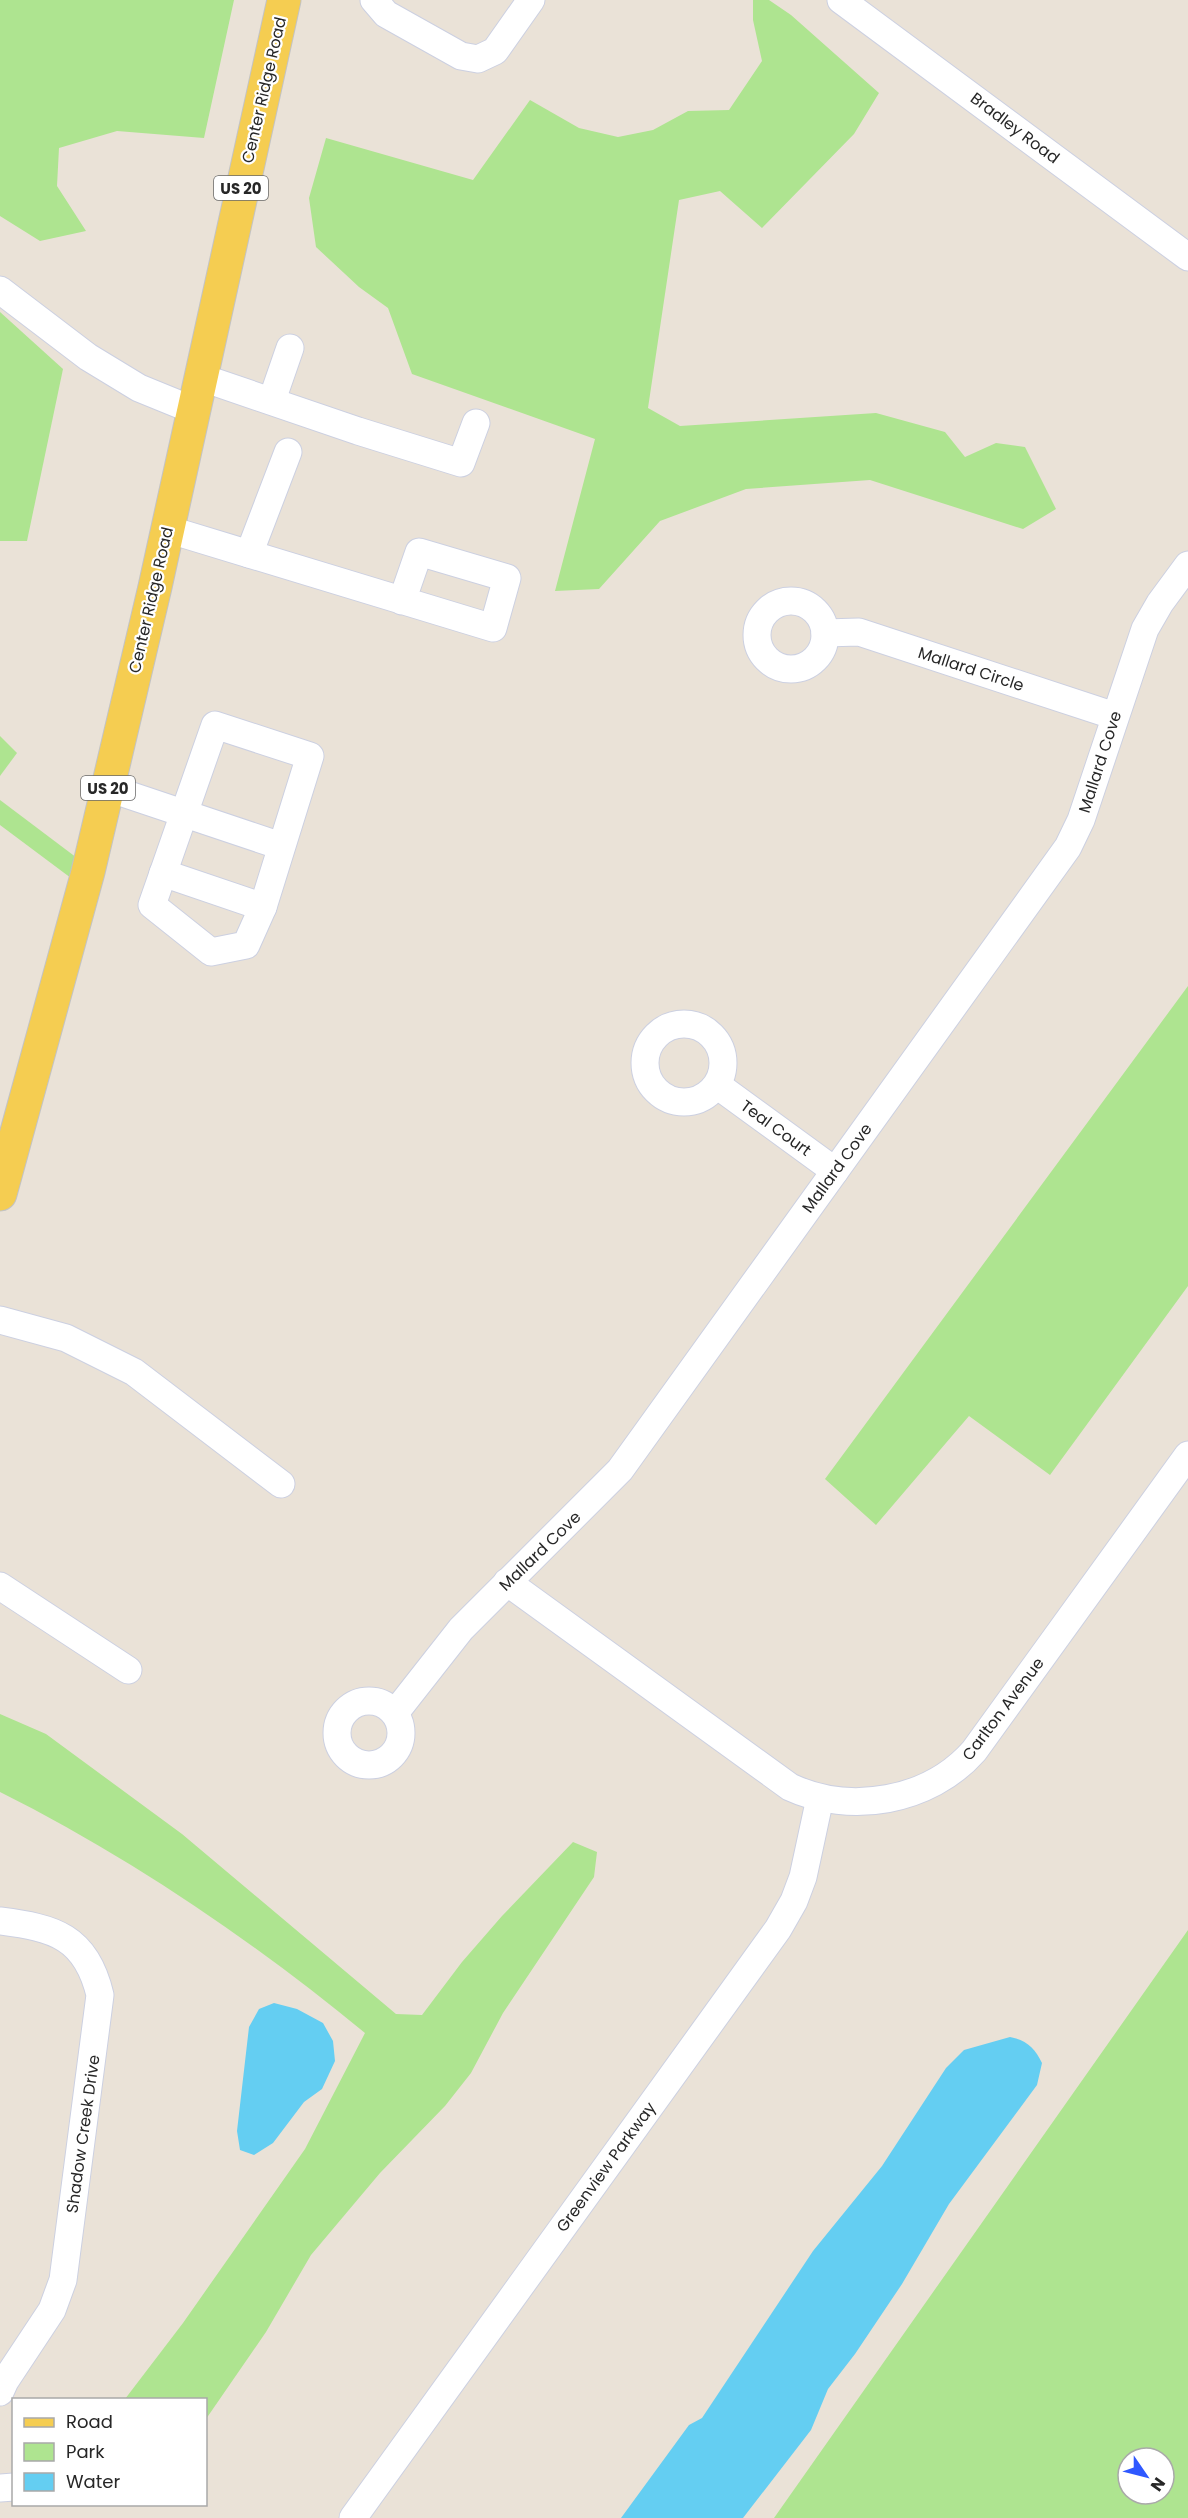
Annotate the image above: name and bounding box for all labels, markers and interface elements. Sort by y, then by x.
street label: Center Ridge Road [236,15,292,165]
street label: Bradley Road [966,87,1064,169]
road number: US 20 [214,176,268,200]
street label: Center Ridge Road [123,525,179,675]
street label: Mallard Circle [915,641,1027,697]
street label: Mallard Cove [1073,708,1127,816]
road number: US 20 [81,776,135,800]
street label: Teal Court [736,1095,816,1162]
street label: Mallard Cove [797,1118,877,1218]
street label: Mallard Cove [494,1506,586,1596]
street label: Carlton Avenue [957,1653,1049,1765]
street label: Shadow Creek Drive [60,2053,106,2215]
street label: Greenview Parkway [551,2097,661,2237]
legend [12,2398,207,2506]
text: Road [66,2409,113,2434]
text: Park [66,2439,105,2464]
north arrow [1116,2446,1176,2506]
text: Water [66,2469,120,2494]
text: N [1145,2473,1171,2496]

